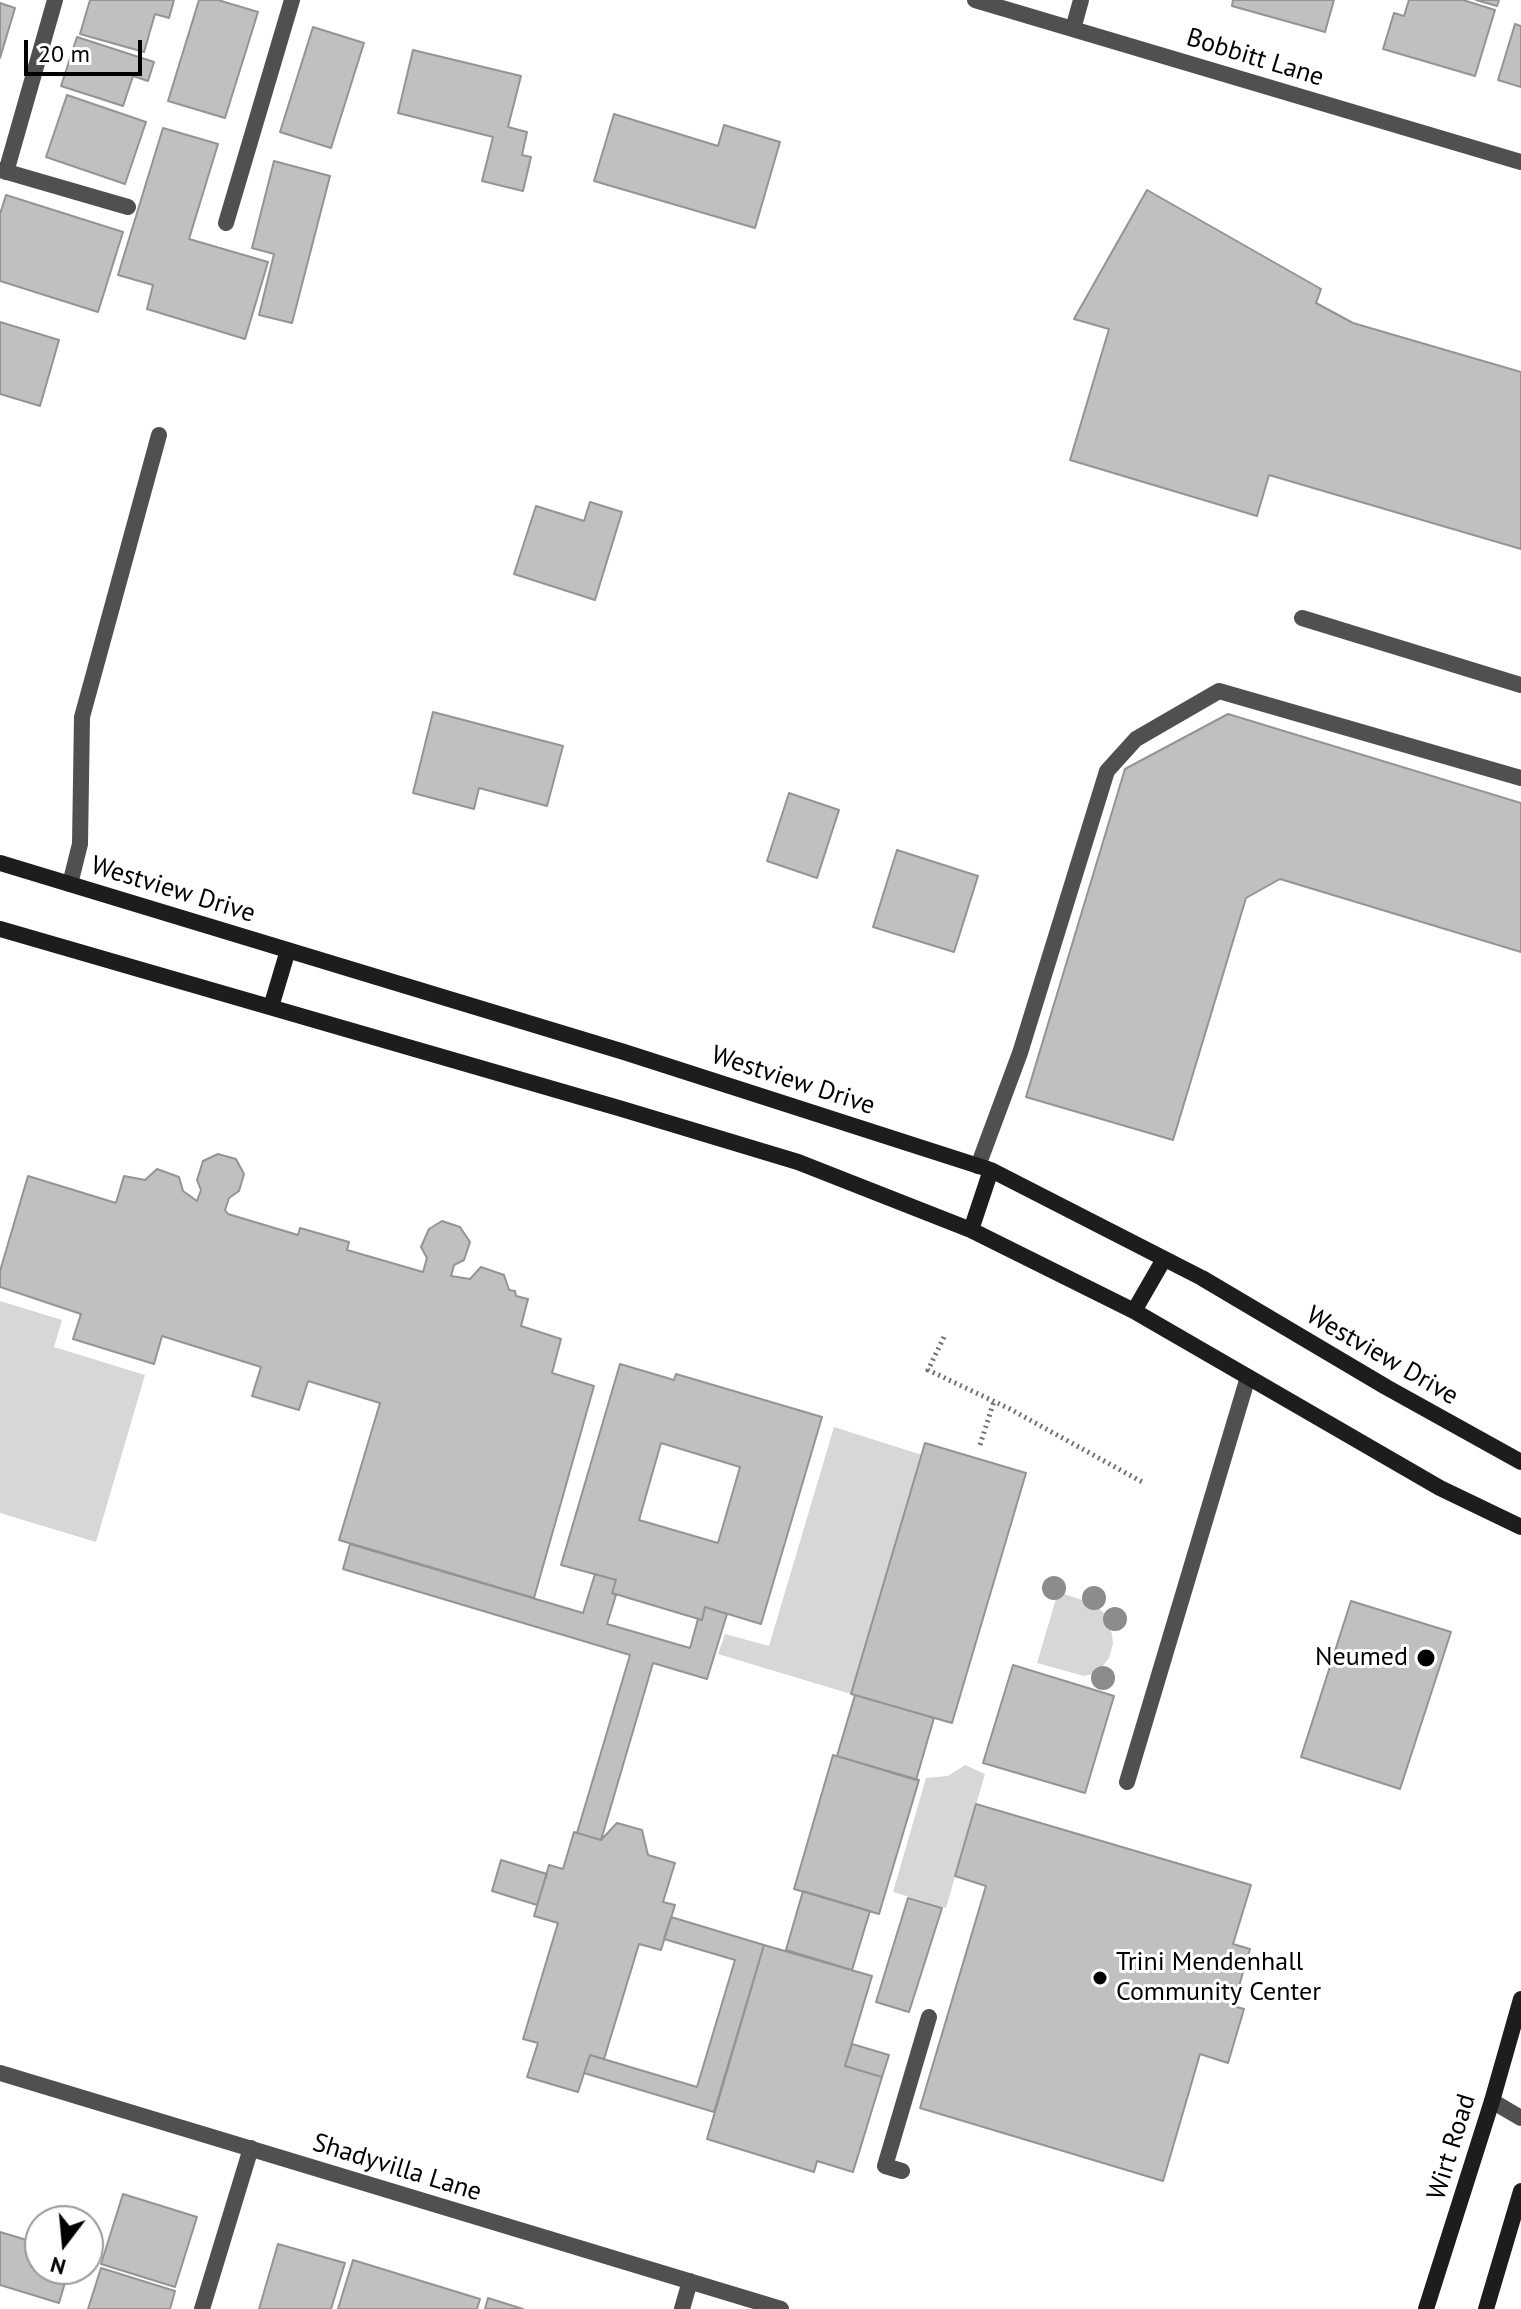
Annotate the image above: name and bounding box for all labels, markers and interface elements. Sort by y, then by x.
street label: Bobbitt Lane [1183,22,1327,94]
scale bar [28,24,146,74]
text: 20 m [38,38,90,69]
street label: Westview Drive [87,850,259,930]
street label: Westview Drive [707,1040,879,1122]
street label: Westview Drive [1301,1300,1463,1412]
place label: Neumed [1315,1642,1408,1674]
marker: Neumed [1415,1647,1437,1669]
place label: Trini Mendenhall Community Center [1116,1947,1321,2008]
marker: Trini Mendenhall Community Center [1091,1969,1109,1987]
street label: Wirt Road [1421,2090,1483,2204]
street label: Shadyvilla Lane [309,2128,485,2208]
north arrow [24,2205,104,2285]
text: N [47,2251,69,2282]

